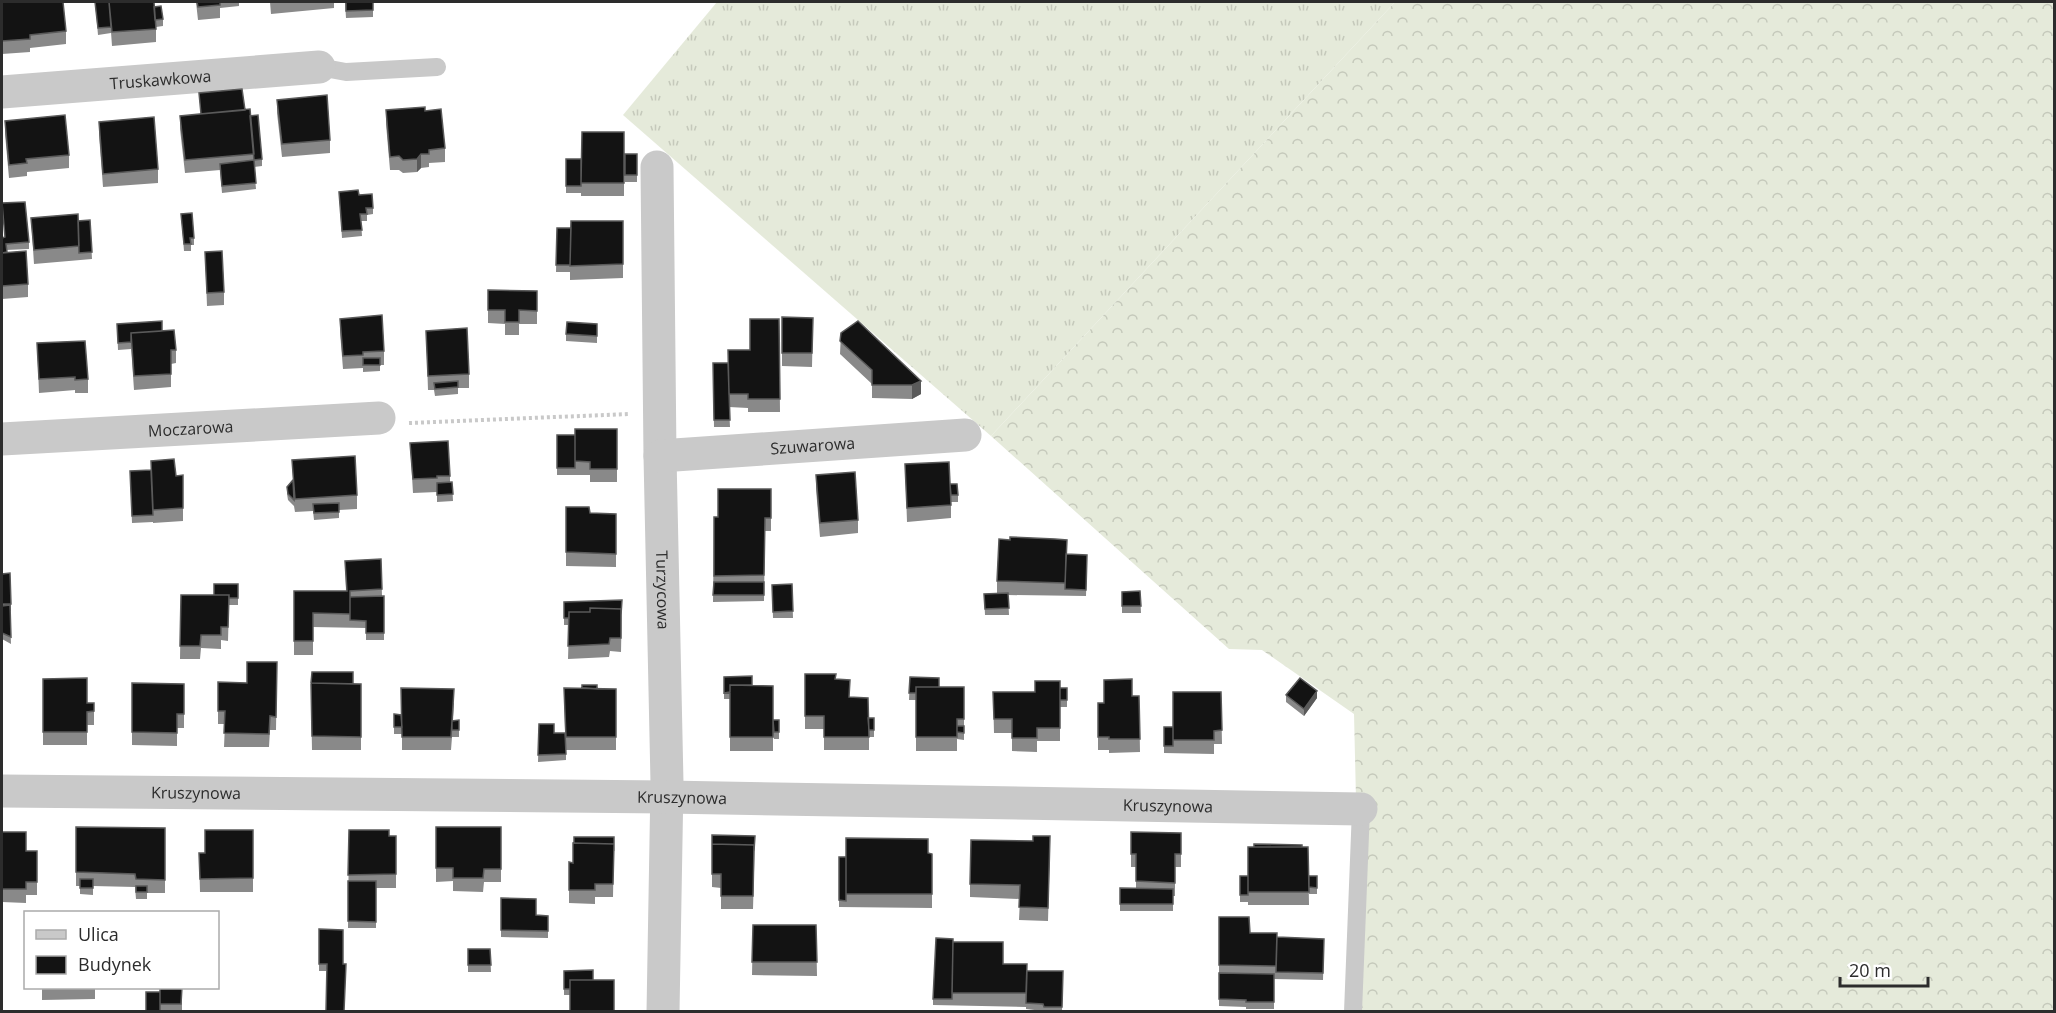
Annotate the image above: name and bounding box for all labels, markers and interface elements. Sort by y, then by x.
street label: Truskawkowa [109,65,212,94]
street label: Moczarowa [147,415,234,442]
street label: Szuwarowa [770,432,856,459]
street label: Turzycowa [651,550,675,630]
street label: Kruszynowa [151,781,241,804]
street label: Kruszynowa [637,786,727,809]
street label: Kruszynowa [1123,794,1213,817]
legend [24,911,219,989]
text: Ulica [78,922,119,946]
scale bar [1840,950,1928,988]
text: Budynek [78,952,152,976]
text: 20 m [1849,958,1891,982]

